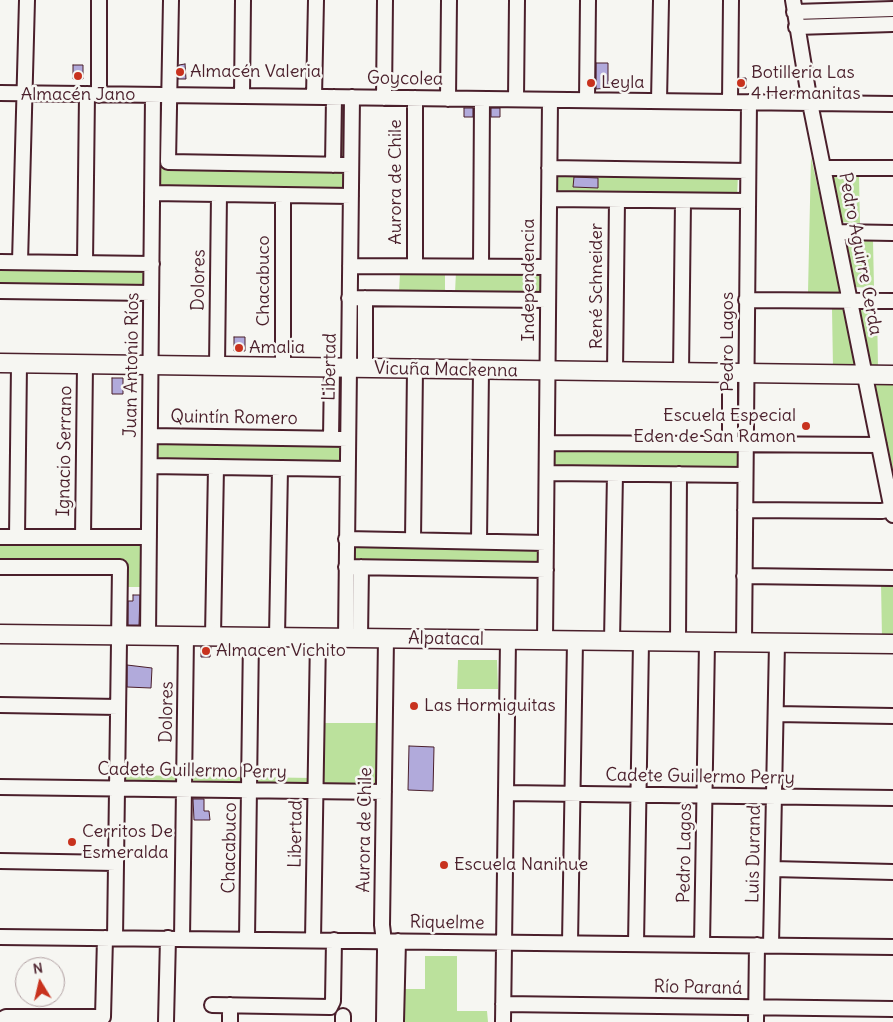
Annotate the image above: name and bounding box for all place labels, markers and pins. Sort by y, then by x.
place label: Almacén Valeria [190,61,321,83]
place label: Botilleria Las 4 Hermanitas [751,62,861,104]
marker: Almacén Valeria [174,66,186,78]
marker: Almacén Jano [72,70,84,82]
place label: Leyla [601,72,644,94]
marker: Leyla [585,77,597,89]
marker: Botilleria Las 4 Hermanitas [735,77,747,89]
place label: Almacén Jano [21,84,135,106]
place label: Amalia [249,337,305,359]
marker: Amalia [233,342,245,354]
place label: Escuela Especial Eden de San Ramon [633,405,796,448]
marker: Escuela Especial Eden de San Ramon [800,420,812,432]
place label: Almacen Vichito [216,640,346,662]
marker: Almacen Vichito [200,645,212,657]
place label: Las Hormiguitas [424,695,556,717]
marker: Las Hormiguitas [408,700,420,712]
place label: Cerritos De Esmeralda [82,821,173,864]
marker: Cerritos De Esmeralda [66,836,78,848]
place label: Escuela Nanihue [454,854,588,876]
marker: Escuela Nanihue [438,859,450,871]

